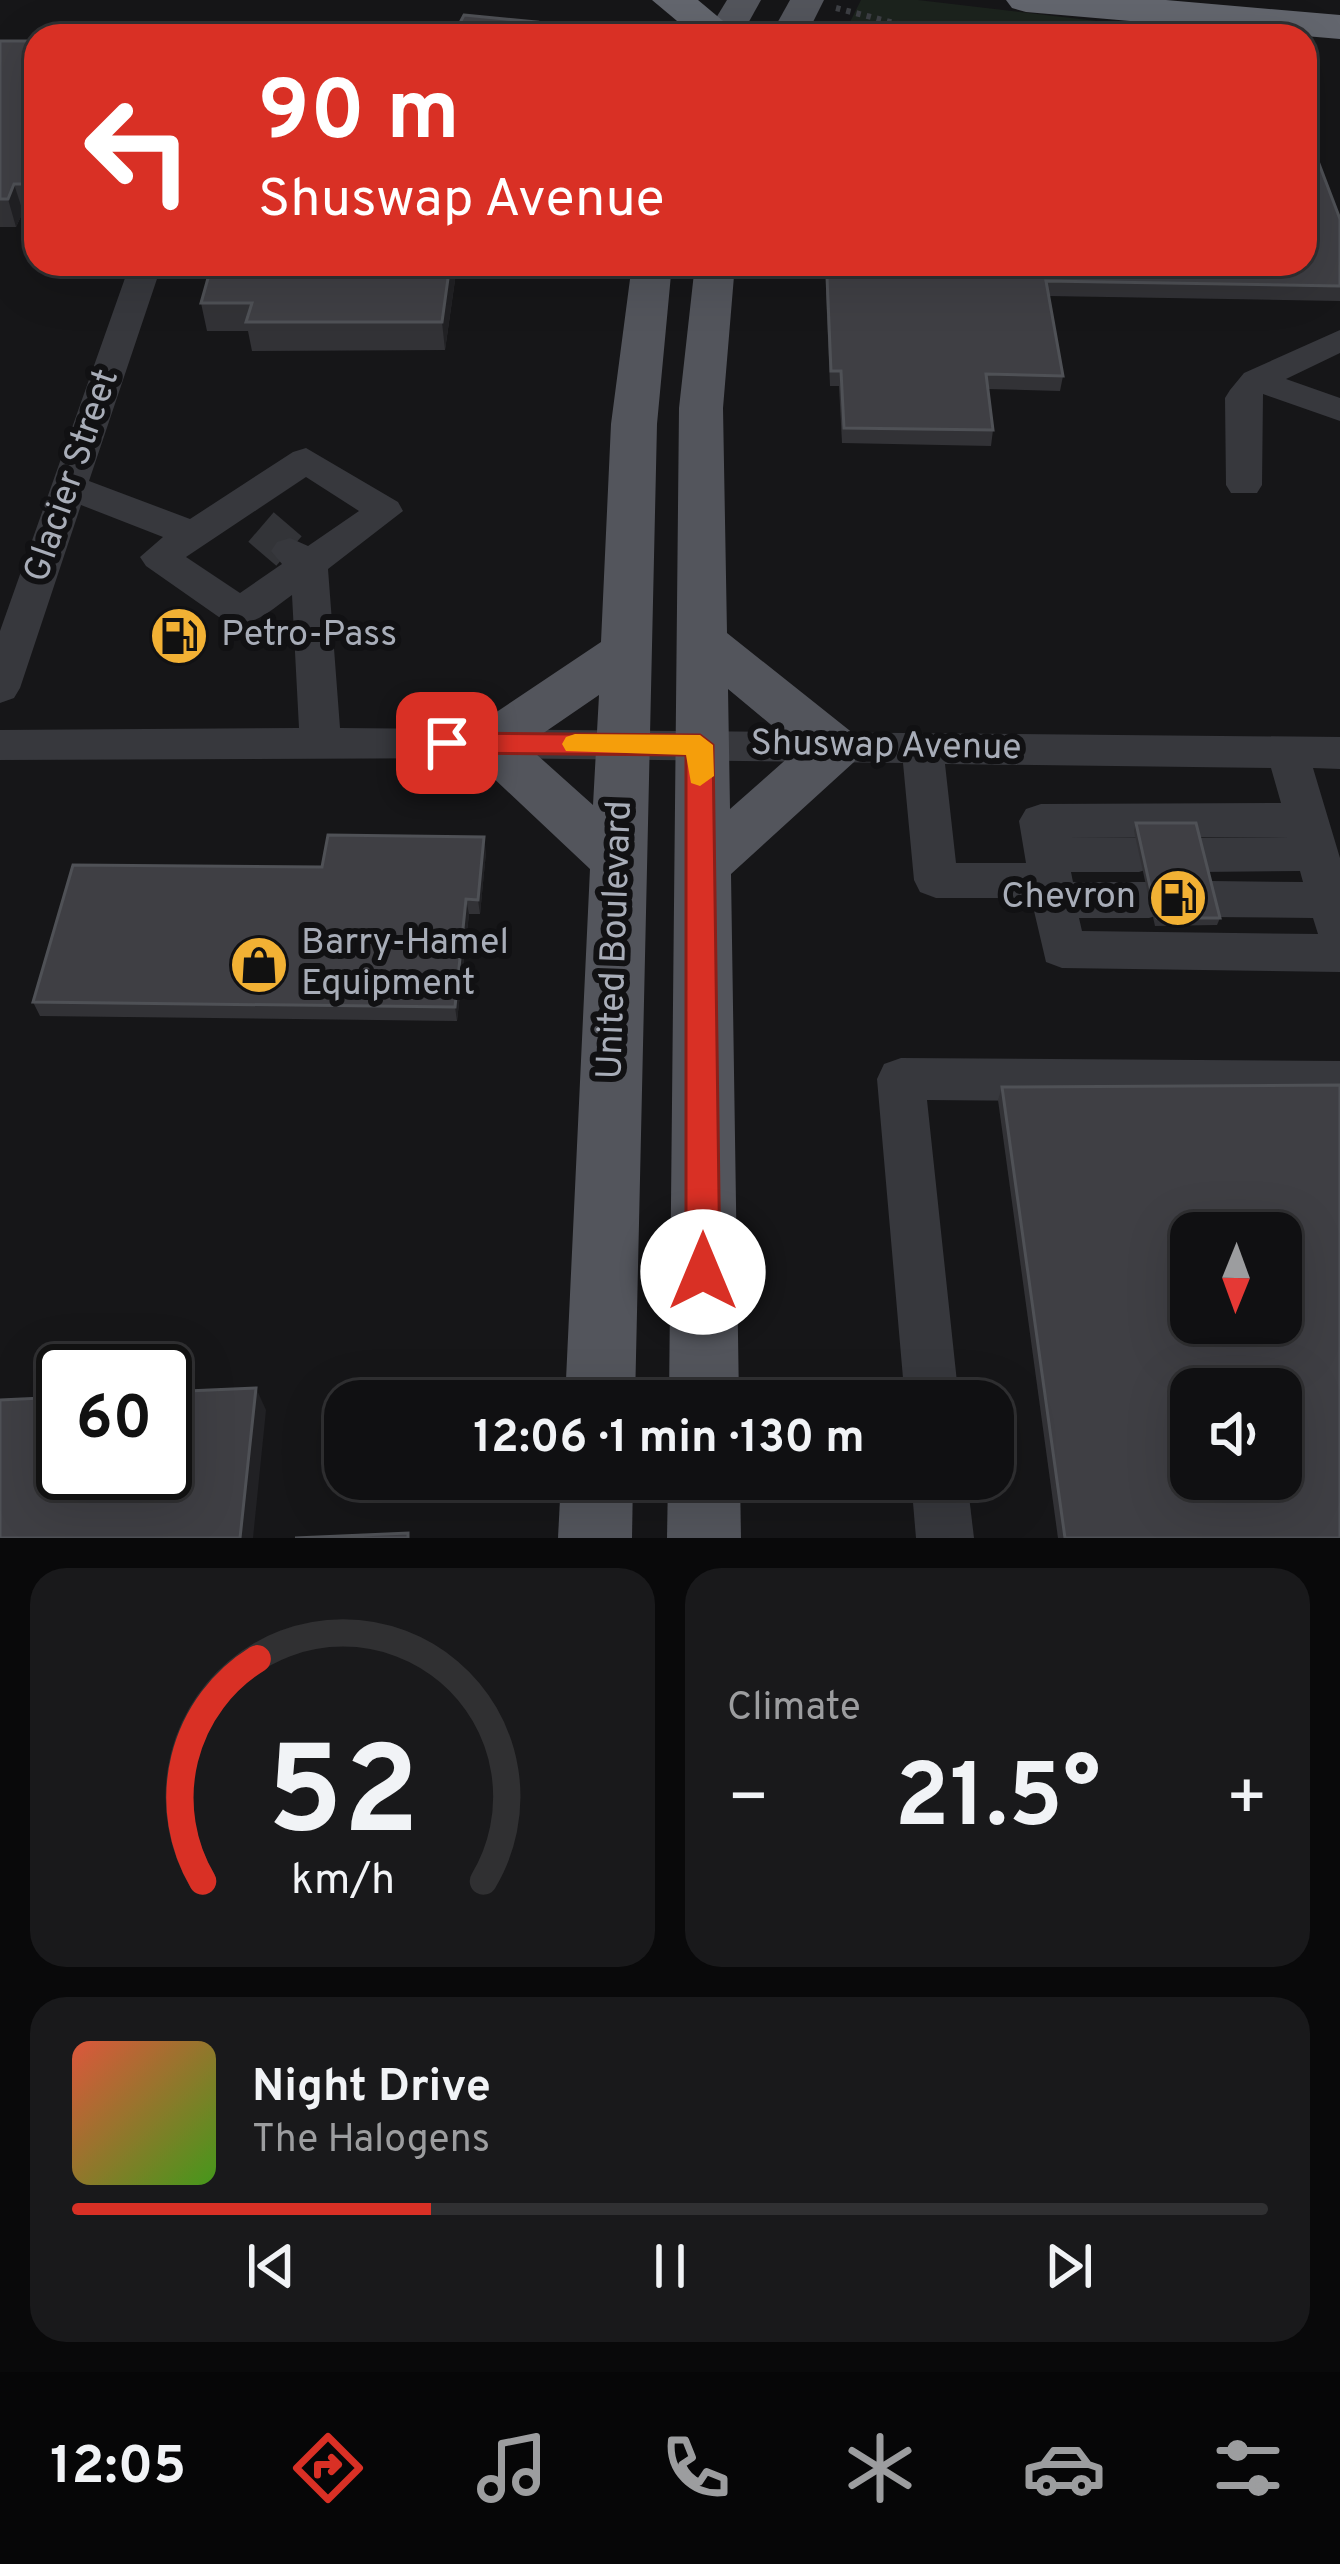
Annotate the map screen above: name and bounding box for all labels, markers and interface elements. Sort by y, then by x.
text: 90 m [258,63,460,169]
icon: left [60,72,216,228]
text: Shuswap Avenue [258,167,665,236]
street label: Glacier Street [15,364,131,588]
fuel station icon: Petro-Pass [148,605,210,667]
place label: Petro-Pass [221,613,397,659]
pin [396,692,498,794]
icon: arrive [414,710,480,776]
street label: Shuswap Avenue [750,722,1022,772]
street label: United Boulevard [588,800,644,1080]
fuel station icon: Chevron [1147,867,1209,929]
place label: Chevron [1001,875,1136,921]
place label: Barry-Hamel Equipment [301,921,509,1008]
shop icon: Barry-Hamel Equipment [228,934,290,996]
position arrow [640,1209,766,1335]
north arrow [1170,1212,1302,1344]
map controls [1170,1212,1302,1500]
speed limit sign: 60 [36,1344,192,1500]
button: sound [1170,1368,1302,1500]
text: 12:06 · 1 min · 130 m [473,1411,865,1468]
text: Climate [727,1685,861,1734]
text: 52 [266,1720,419,1878]
text: 21.5° [895,1745,1100,1858]
text: − [727,1760,770,1843]
text: + [1225,1760,1268,1843]
text: km/h [290,1854,395,1908]
text: Night Drive [252,2060,491,2117]
text: The Halogens [252,2117,490,2166]
icon: previous [238,2233,304,2299]
icon: pause [637,2233,703,2299]
icon: next [1036,2233,1102,2299]
icon: directions [286,2426,370,2510]
icon: music [470,2426,554,2510]
icon: phone [654,2426,738,2510]
icon: climate [838,2426,922,2510]
icon: car [1022,2426,1106,2510]
icon: filters [1206,2426,1290,2510]
text: 12:05 [50,2434,186,2503]

